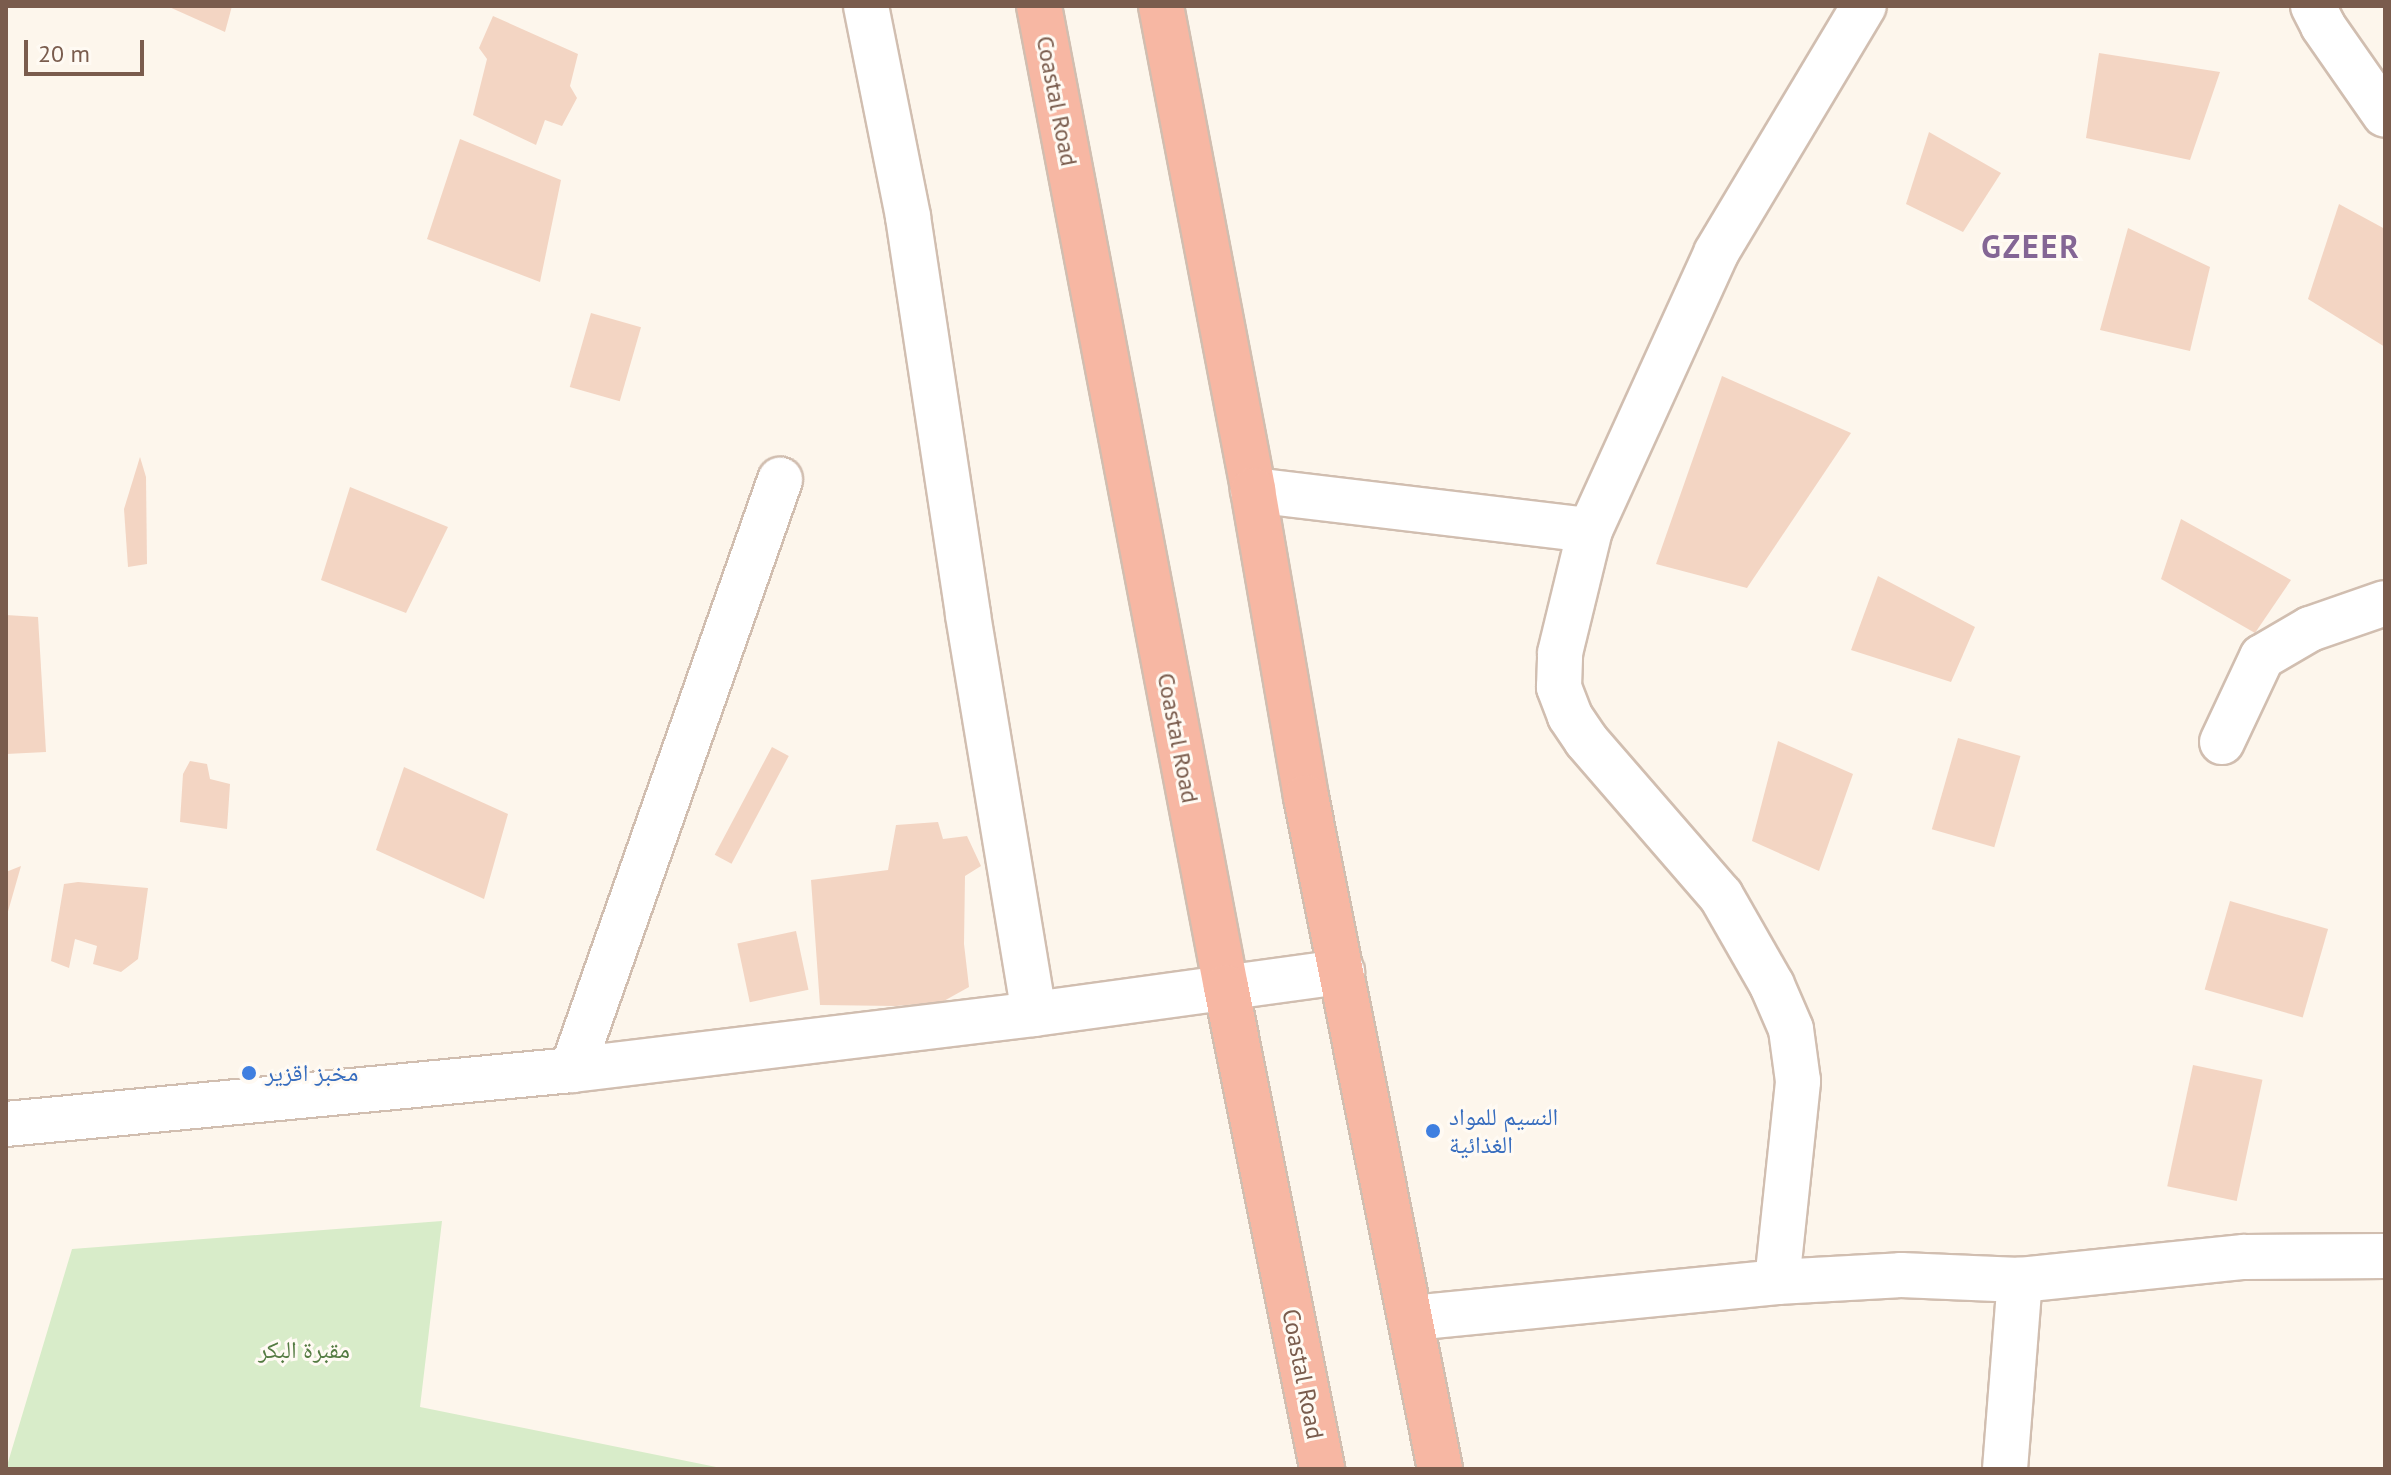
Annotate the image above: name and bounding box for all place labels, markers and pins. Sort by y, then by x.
place label: مخبز اقزير [265,1059,358,1087]
marker: مخبز اقزير [240,1064,258,1082]
place label: النسيم للمواد الغذائية [1449,1103,1558,1159]
marker: النسيم للمواد الغذائية [1424,1122,1442,1140]

